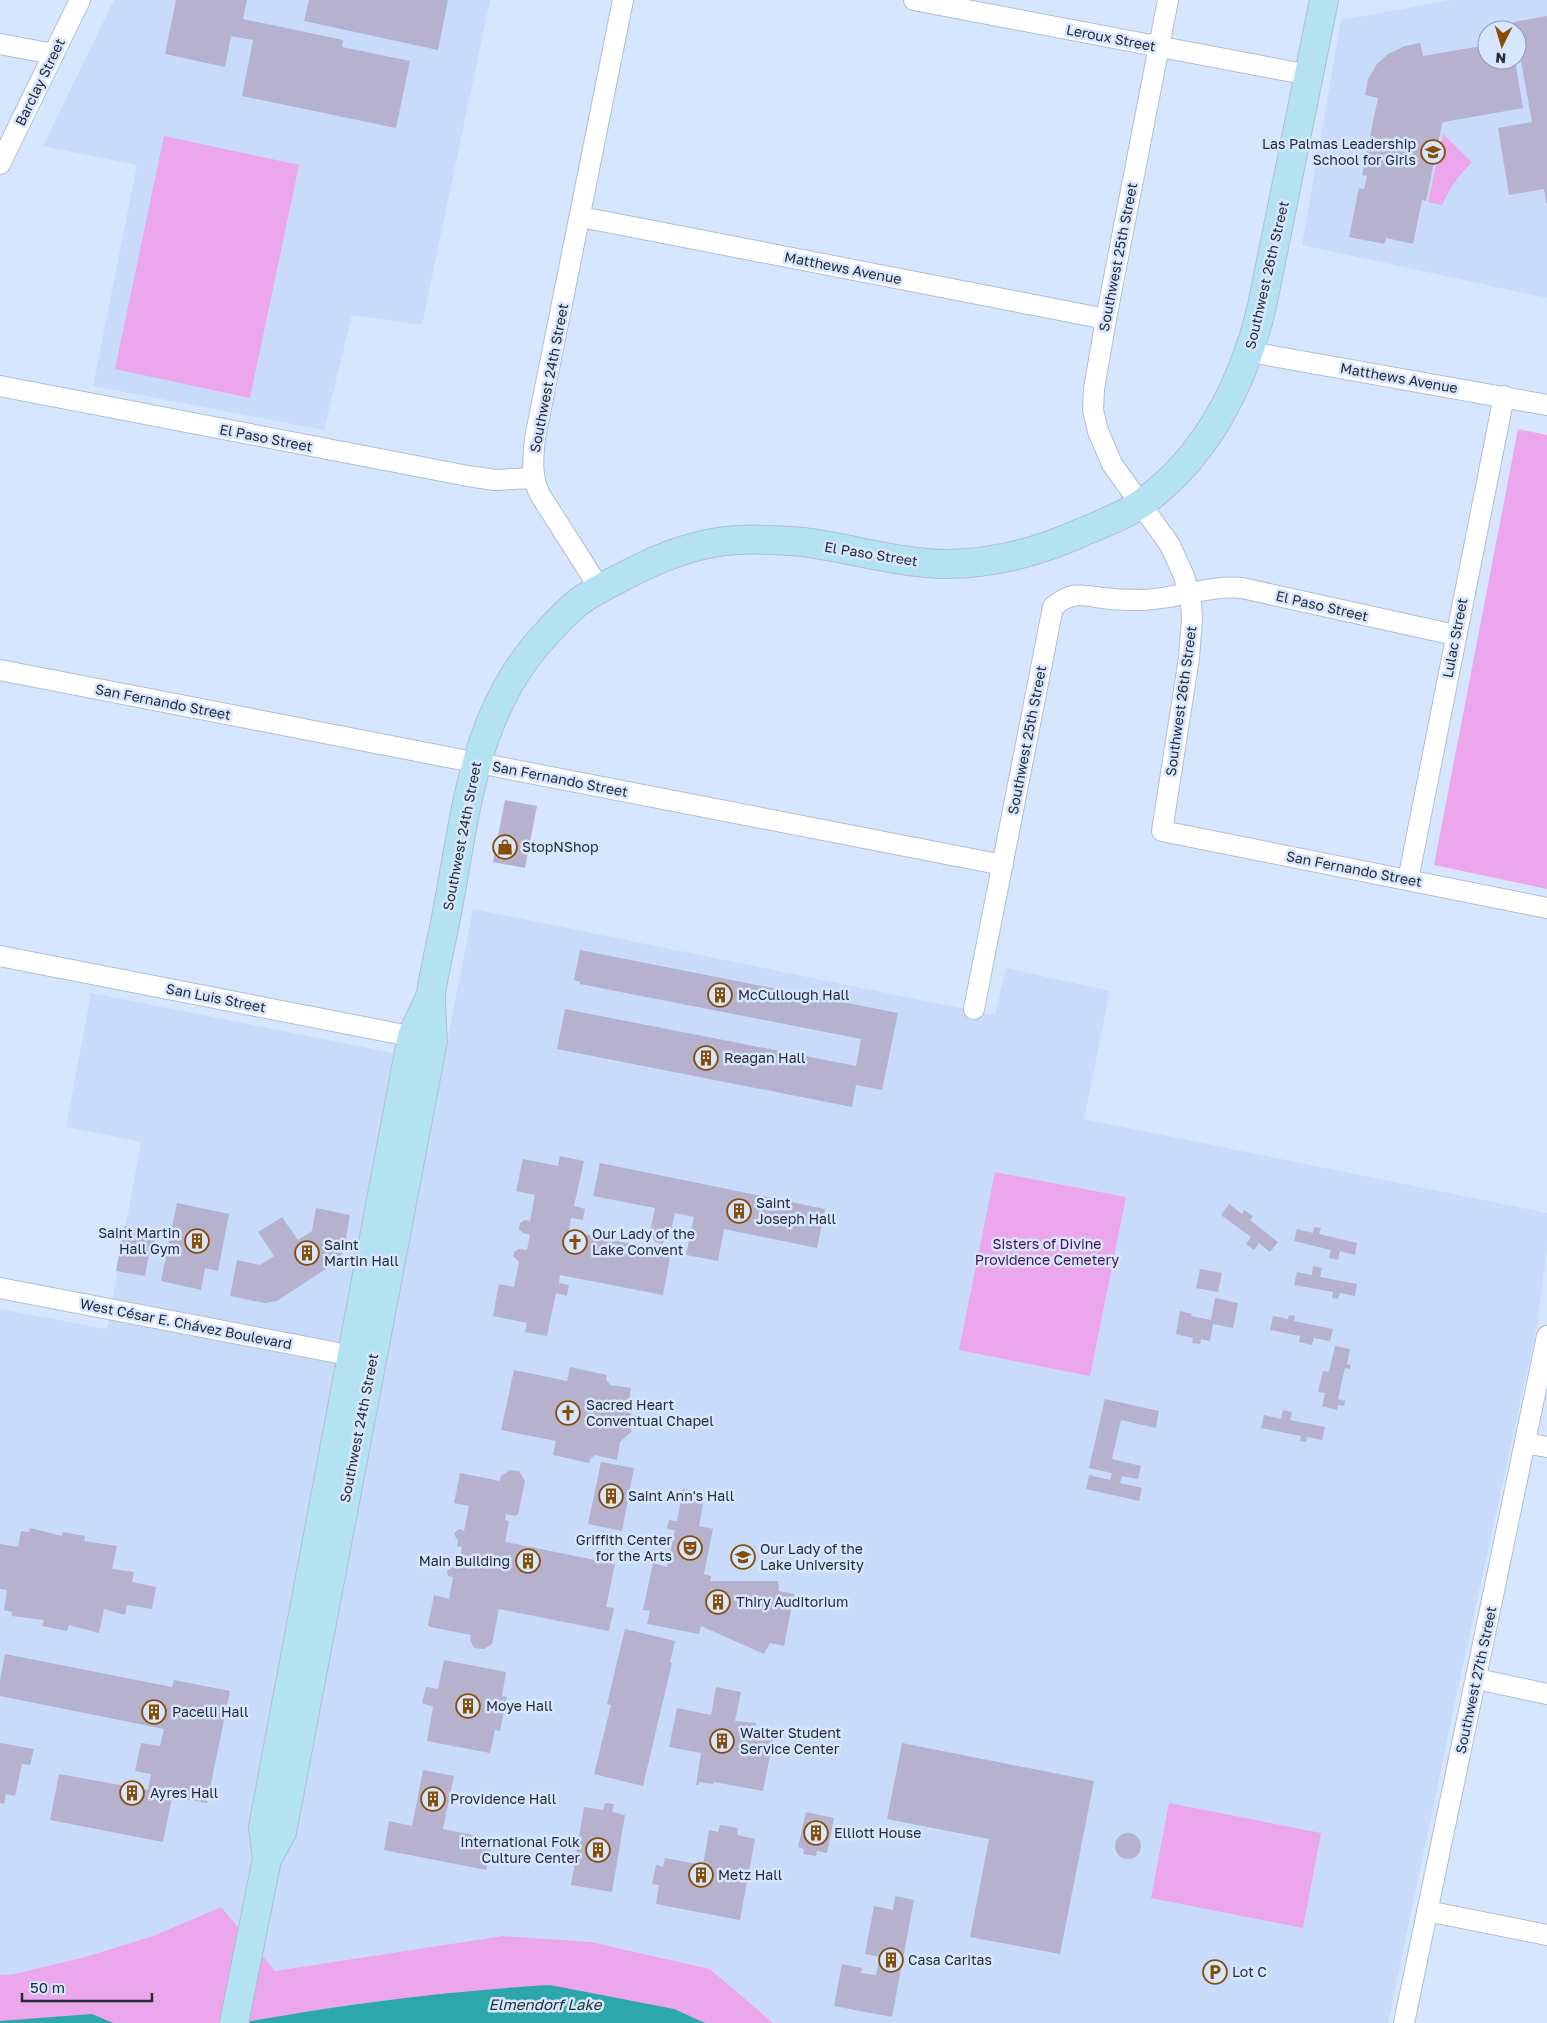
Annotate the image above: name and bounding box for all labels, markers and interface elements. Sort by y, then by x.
north arrow [1477,20,1527,70]
street label: Leroux Street [1065,21,1157,55]
street label: Barclay Street [11,35,68,128]
text: N [1495,50,1507,67]
place label: Las Palmas Leadership School for Girls [1262,135,1416,168]
school or university icon: Las Palmas Leadership School for Girls [1420,139,1446,165]
street label: Southwest 25th Street [1095,181,1140,333]
street label: Southwest 26th Street [1241,199,1292,351]
street label: Matthews Avenue [783,248,903,287]
street label: Southwest 24th Street [526,302,571,454]
street label: Matthews Avenue [1339,359,1459,396]
street label: El Paso Street [218,420,314,455]
street label: El Paso Street [823,538,919,569]
street label: El Paso Street [1274,587,1370,624]
street label: Lulac Street [1438,596,1471,679]
street label: Southwest 26th Street [1162,625,1199,777]
street label: Southwest 25th Street [1004,664,1049,816]
street label: San Fernando Street [94,680,232,723]
street label: San Fernando Street [491,757,629,800]
street label: Southwest 24th Street [439,760,484,912]
shop icon: StopNShop [492,834,518,860]
place label: StopNShop [522,838,599,855]
street label: San Fernando Street [1285,847,1423,890]
street label: San Luis Street [165,980,267,1016]
building icon: McCullough Hall [707,982,733,1008]
place label: McCullough Hall [738,986,850,1003]
building icon: Reagan Hall [693,1045,719,1071]
place label: Reagan Hall [724,1049,806,1066]
place label: Saint Joseph Hall [756,1194,836,1227]
building icon: Saint Joseph Hall [726,1198,752,1224]
place label: Saint Martin Hall Gym [98,1224,180,1257]
place label: Our Lady of the Lake Convent [592,1225,695,1258]
building icon: Saint Martin Hall Gym [184,1228,210,1254]
church icon: Our Lady of the Lake Convent [562,1229,588,1255]
park label: Sisters of Divine Providence Cemetery [975,1235,1119,1268]
place label: Saint Martin Hall [324,1236,399,1269]
building icon: Saint Martin Hall [294,1240,320,1266]
street label: West César E. Chávez Boulevard [79,1295,293,1352]
street label: Southwest 24th Street [336,1352,381,1504]
place label: Sacred Heart Conventual Chapel [586,1396,714,1429]
church icon: Sacred Heart Conventual Chapel [555,1400,581,1426]
building icon: Saint Ann's Hall [598,1483,624,1509]
place label: Saint Ann's Hall [628,1487,734,1504]
place label: Griffith Center for the Arts [576,1531,673,1564]
theatre icon: Griffith Center for the Arts [677,1535,703,1561]
place label: Our Lady of the Lake University [760,1540,864,1573]
school or university icon: Our Lady of the Lake University [730,1544,756,1570]
building icon: Main Building [515,1548,541,1574]
place label: Main Building [419,1552,510,1569]
building icon: Thiry Auditorium [705,1589,731,1615]
place label: Thiry Auditorium [736,1593,848,1610]
street label: Southwest 27th Street [1452,1605,1499,1755]
building icon: Moye Hall [455,1693,481,1719]
place label: Moye Hall [486,1697,553,1714]
building icon: Pacelli Hall [141,1699,167,1725]
place label: Pacelli Hall [172,1703,248,1720]
place label: Walter Student Service Center [740,1724,841,1757]
building icon: Walter Student Service Center [709,1728,735,1754]
building icon: Ayres Hall [119,1780,145,1806]
place label: Ayres Hall [150,1784,218,1801]
building icon: Providence Hall [420,1786,446,1812]
place label: Providence Hall [450,1790,556,1807]
building icon: Elliott House [803,1820,829,1846]
place label: Elliott House [834,1824,921,1841]
place label: International Folk Culture Center [460,1833,581,1866]
building icon: International Folk Culture Center [585,1837,611,1863]
building icon: Metz Hall [688,1862,714,1888]
place label: Metz Hall [718,1866,782,1883]
building icon: Casa Caritas [878,1947,904,1973]
place label: Casa Caritas [908,1951,992,1968]
parking icon: Lot C [1202,1959,1228,1985]
place label: Lot C [1232,1963,1267,1980]
scale bar [22,1970,152,2002]
text: 50 m [30,1978,65,1996]
water label: Elmendorf Lake [489,1995,603,2013]

